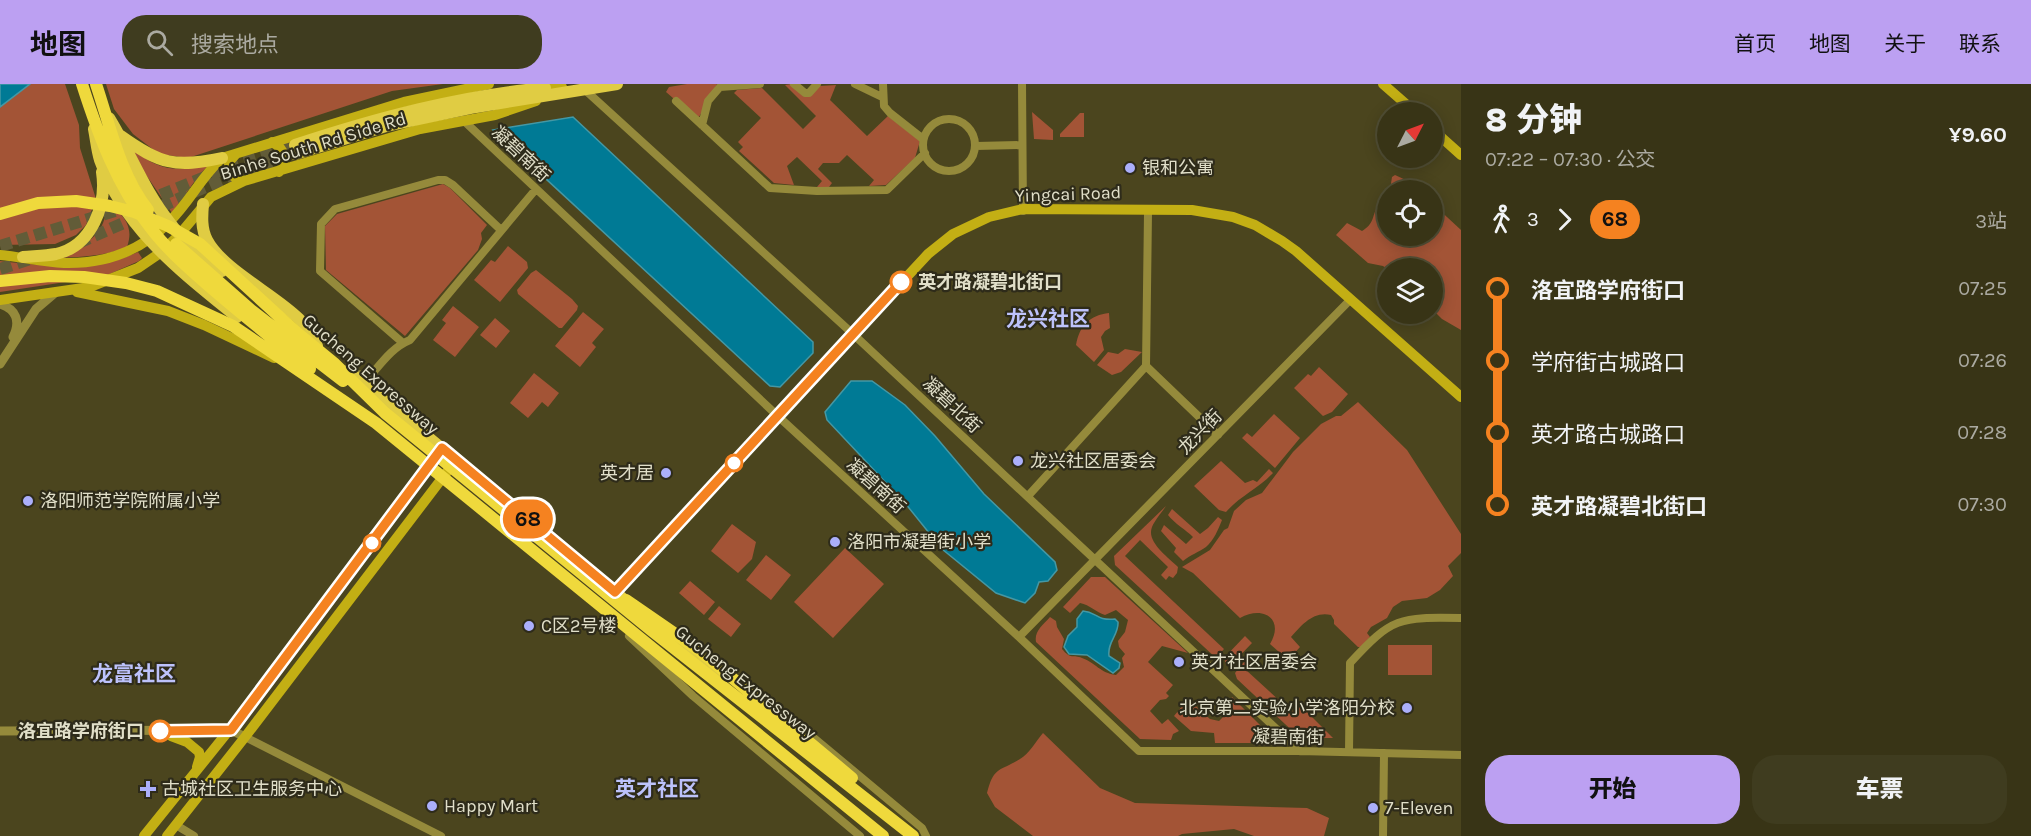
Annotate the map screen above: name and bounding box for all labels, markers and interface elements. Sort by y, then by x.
search box [122,15,542,69]
icon: search [143,26,176,59]
text: 地图 [30,28,86,61]
text: 搜索地点 [191,32,279,58]
text: 首页 [1734,32,1776,56]
text: 地图 [1809,32,1851,56]
text: 关于 [1884,32,1926,56]
text: 联系 [1959,32,2001,56]
text: 8 分钟 [1485,101,1582,139]
north arrow [1377,102,1443,168]
map controls [1377,102,1443,324]
street label: Binhe South Rd Side Rd [217,107,409,185]
street label: 凝碧南街 [487,121,555,187]
text: ¥9.60 [1949,122,2007,148]
text: 07:22 – 07:30 · 公交 [1485,148,1656,171]
place label: 银和公寓 [1142,157,1214,179]
marker: 银和公寓 [1123,161,1137,175]
button: locate [1377,180,1443,246]
street label: Yingcai Road [1014,181,1122,207]
icon: walk [1485,203,1518,236]
icon: forward [1548,203,1581,236]
text: 68 [1602,207,1628,231]
text: 3 [1527,208,1539,231]
text: 3站 [1975,210,2007,233]
button: layers [1377,258,1443,324]
marker: 英才路凝碧北街口 [890,271,912,293]
place label: 英才路凝碧北街口 [918,271,1062,293]
text: 07:25 [1958,277,2007,300]
text: 洛宜路学府街口 [1531,278,1685,304]
district label: 龙兴社区 [1006,307,1090,331]
street label: Gucheng Expressway [298,309,444,439]
text: 07:26 [1958,349,2007,372]
text: 学府街古城路口 [1531,350,1685,376]
street label: 凝碧北街 [918,372,986,438]
street label: 龙兴街 [1173,405,1227,459]
text: 07:28 [1957,421,2007,444]
text: 英才路古城路口 [1531,422,1685,448]
place label: 龙兴社区居委会 [1030,450,1156,472]
unlabelled marker [725,454,743,472]
street label: 凝碧南街 [842,454,910,518]
marker: 龙兴社区居委会 [1011,454,1025,468]
place label: 英才居 [600,462,654,484]
marker: 英才居 [659,466,673,480]
place label: 洛阳师范学院附属小学 [40,490,220,512]
text: 07:30 [1957,493,2007,516]
marker: 洛阳师范学院附属小学 [21,494,35,508]
text: 英才路凝碧北街口 [1531,494,1707,520]
line badge: 68 [501,500,555,538]
text: 68 [515,507,541,531]
place label: 洛阳市凝碧街小学 [847,531,991,553]
unlabelled marker [363,534,381,552]
marker: 洛阳市凝碧街小学 [828,535,842,549]
place label: C区2号楼 [541,615,616,637]
marker: C区2号楼 [522,619,536,633]
street label: Gucheng Expressway [671,620,821,744]
place label: 英才社区居委会 [1191,651,1317,673]
marker: 英才社区居委会 [1172,655,1186,669]
district label: 龙富社区 [92,662,176,686]
place label: 北京第二实验小学洛阳分校 [1179,697,1395,719]
marker: 北京第二实验小学洛阳分校 [1400,701,1414,715]
place label: 洛宜路学府街口 [18,720,144,742]
marker: 洛宜路学府街口 [149,720,171,742]
street label: 凝碧南街 [1252,725,1324,749]
button: 开始 [1485,755,1740,824]
button: 车票 [1752,755,2007,824]
district label: 英才社区 [615,777,699,801]
place label: 古城社区卫生服务中心 [162,778,342,800]
marker: 古城社区卫生服务中心 [139,780,157,798]
place label: Happy Mart [444,795,538,817]
place label: 7-Eleven [1385,797,1453,819]
marker: Happy Mart [425,799,439,813]
marker: 7-Eleven [1366,801,1380,815]

